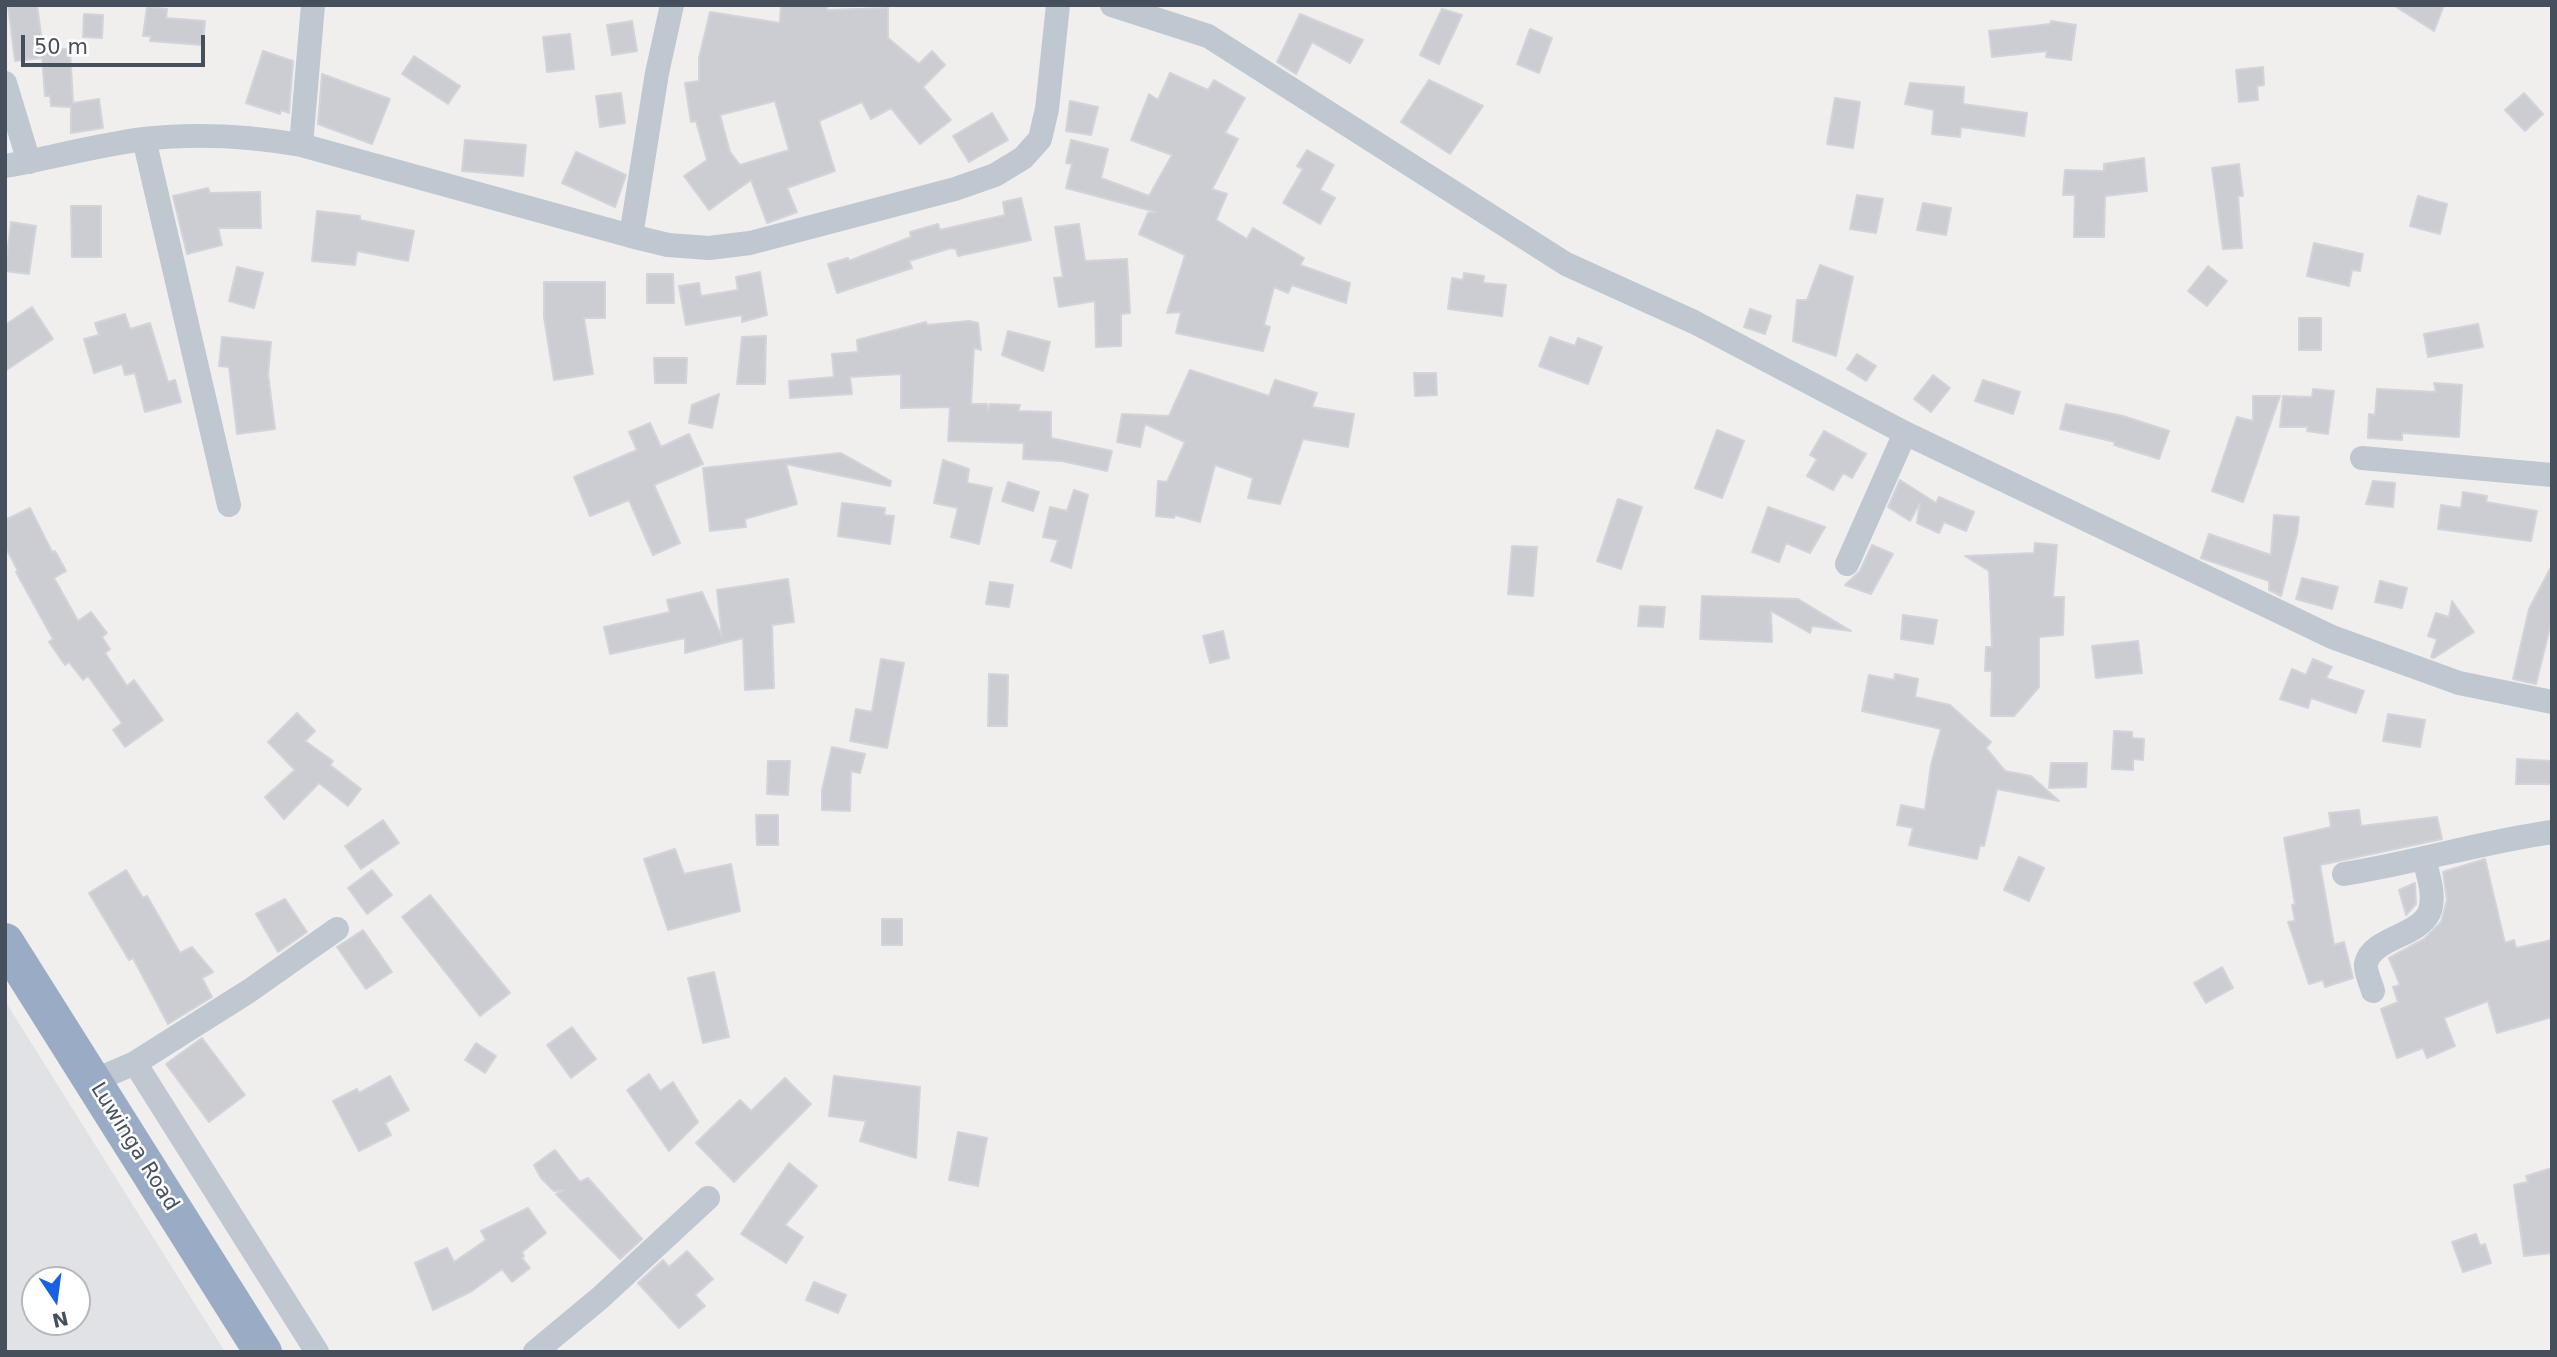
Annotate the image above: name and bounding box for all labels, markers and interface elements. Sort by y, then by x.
scale bar [24,21,208,65]
text: 50 m [34,35,88,59]
street label: Luwinga Road [84,1078,184,1216]
north arrow [21,1266,91,1336]
text: N [50,1307,70,1332]

